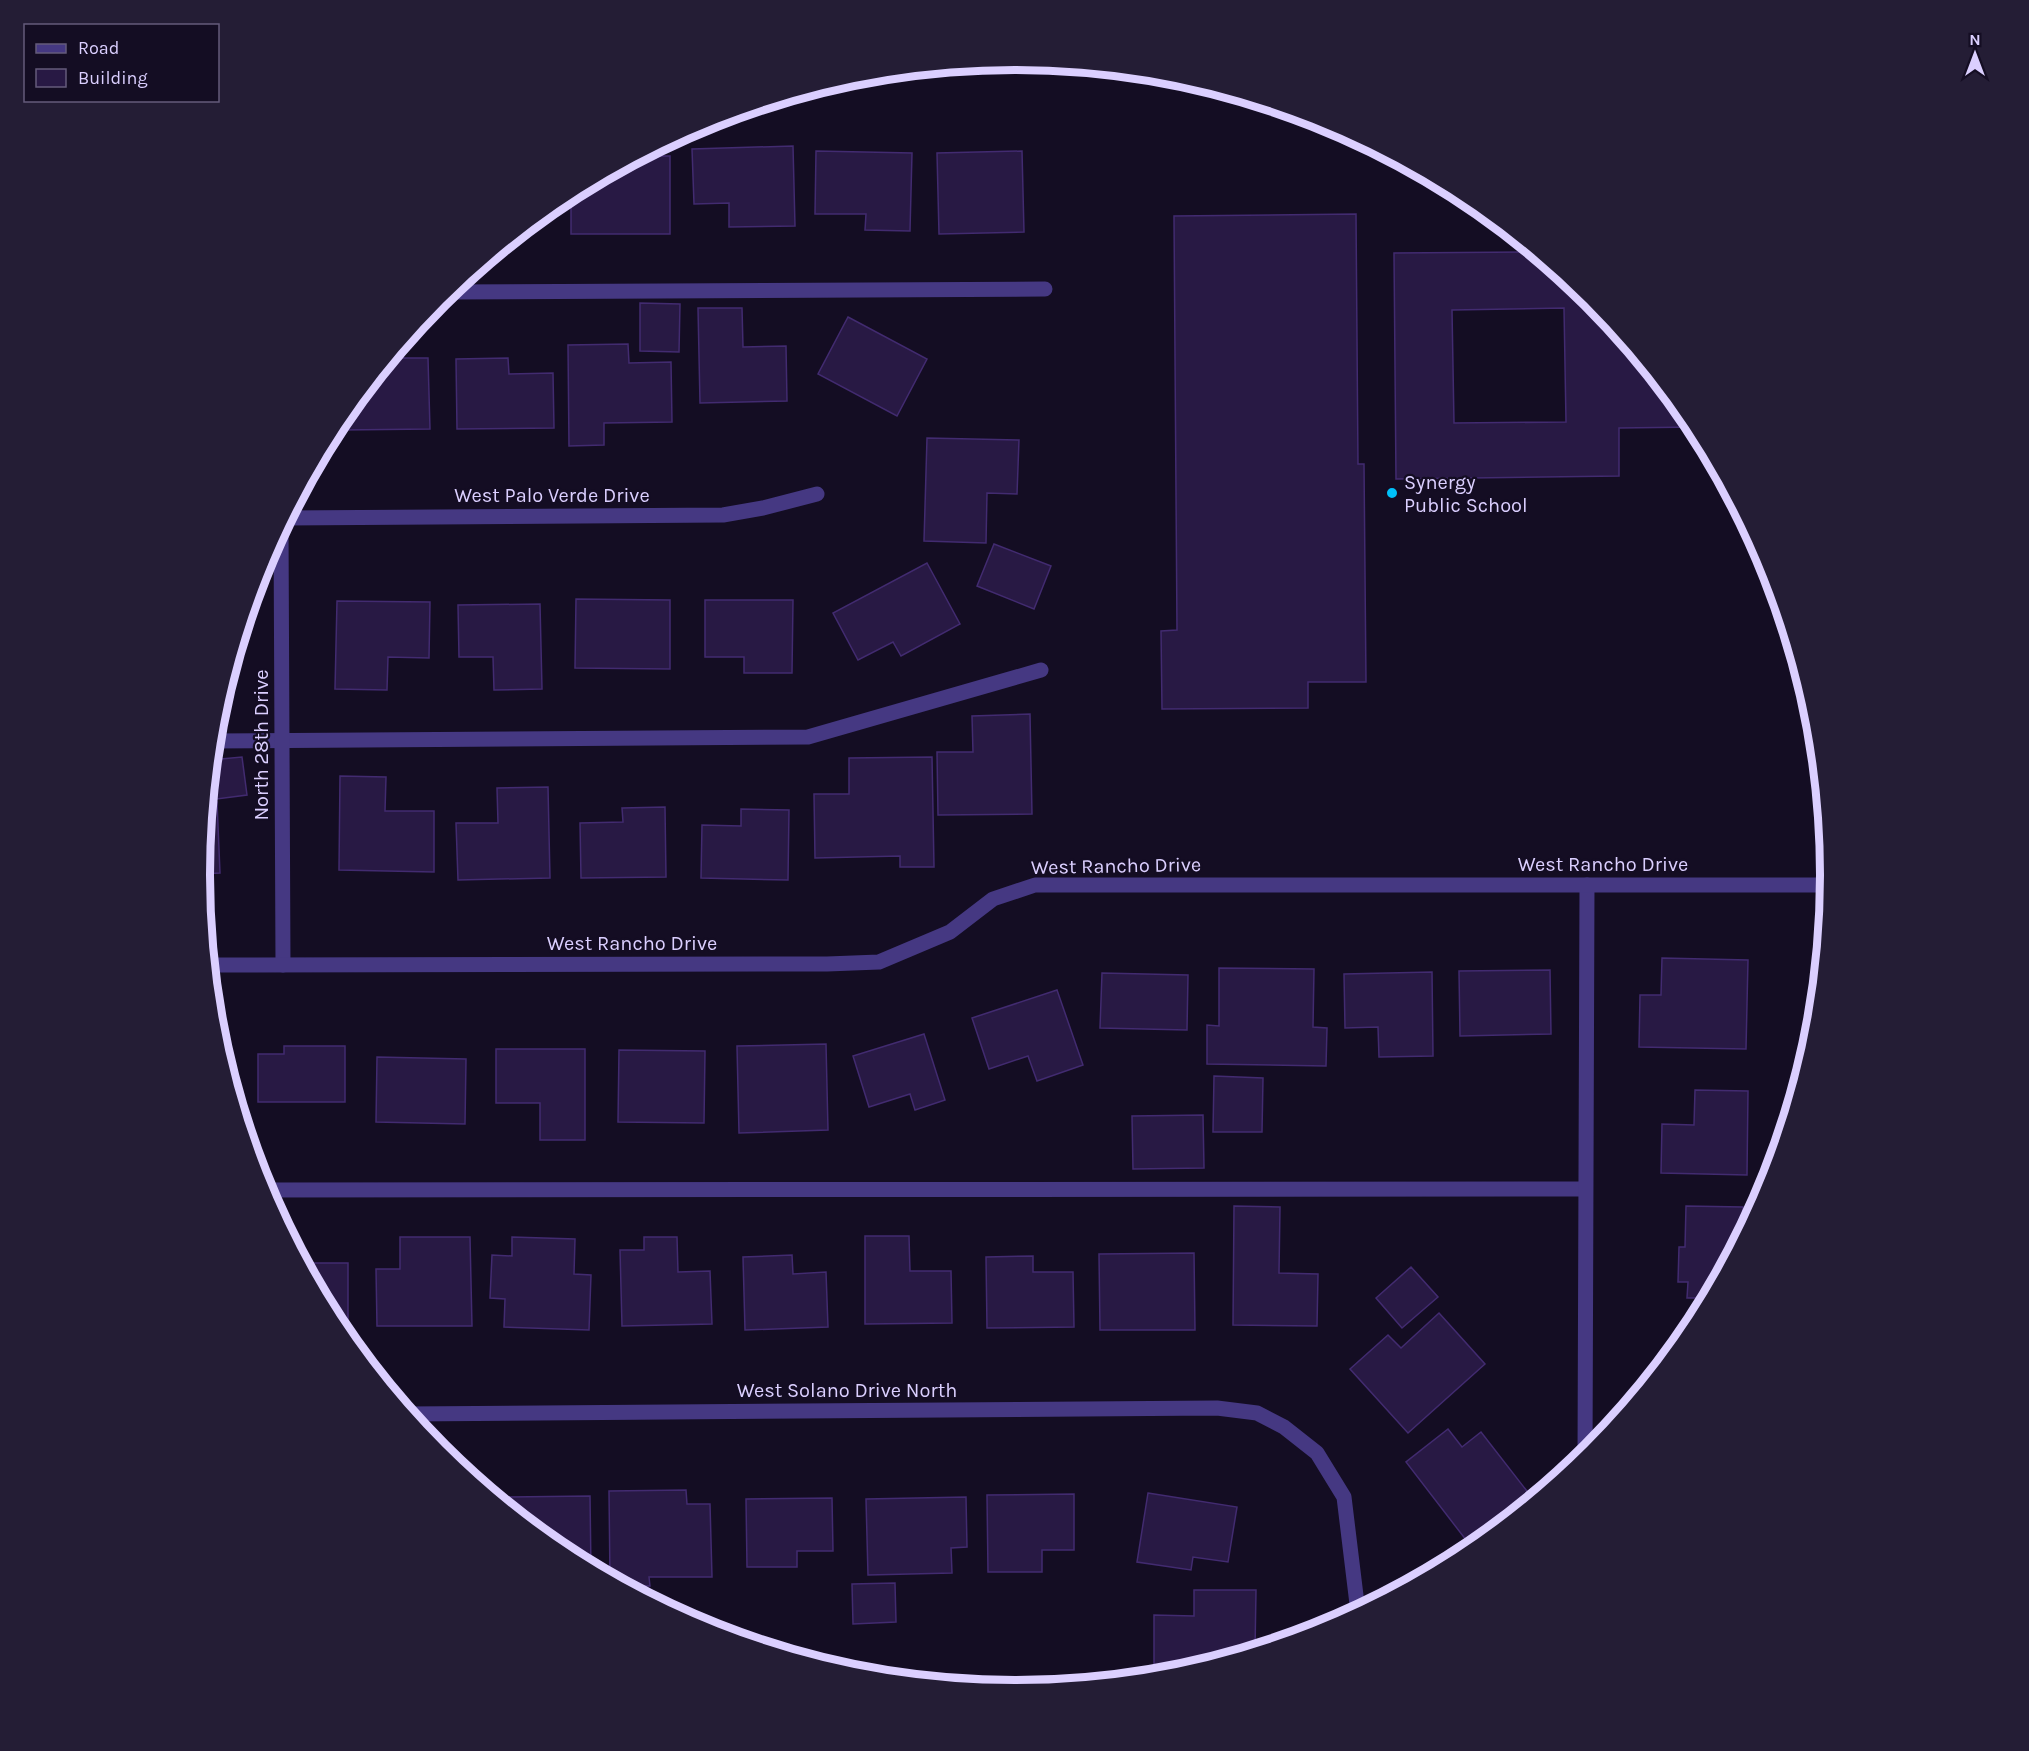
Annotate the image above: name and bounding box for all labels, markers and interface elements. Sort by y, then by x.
legend [24,24,219,102]
north arrow [1945,24,2005,84]
text: N [1969,30,1981,49]
text: Road [78,37,119,59]
text: Building [78,67,148,89]
place label: Synergy Public School [1404,471,1528,517]
street label: West Palo Verde Drive [454,484,650,507]
marker: Synergy Public School [1385,486,1399,500]
street label: North 28th Drive [250,669,273,821]
street label: West Rancho Drive [1031,853,1201,879]
street label: West Rancho Drive [1518,853,1688,876]
street label: West Rancho Drive [547,932,717,955]
street label: West Solano Drive North [737,1379,957,1402]

